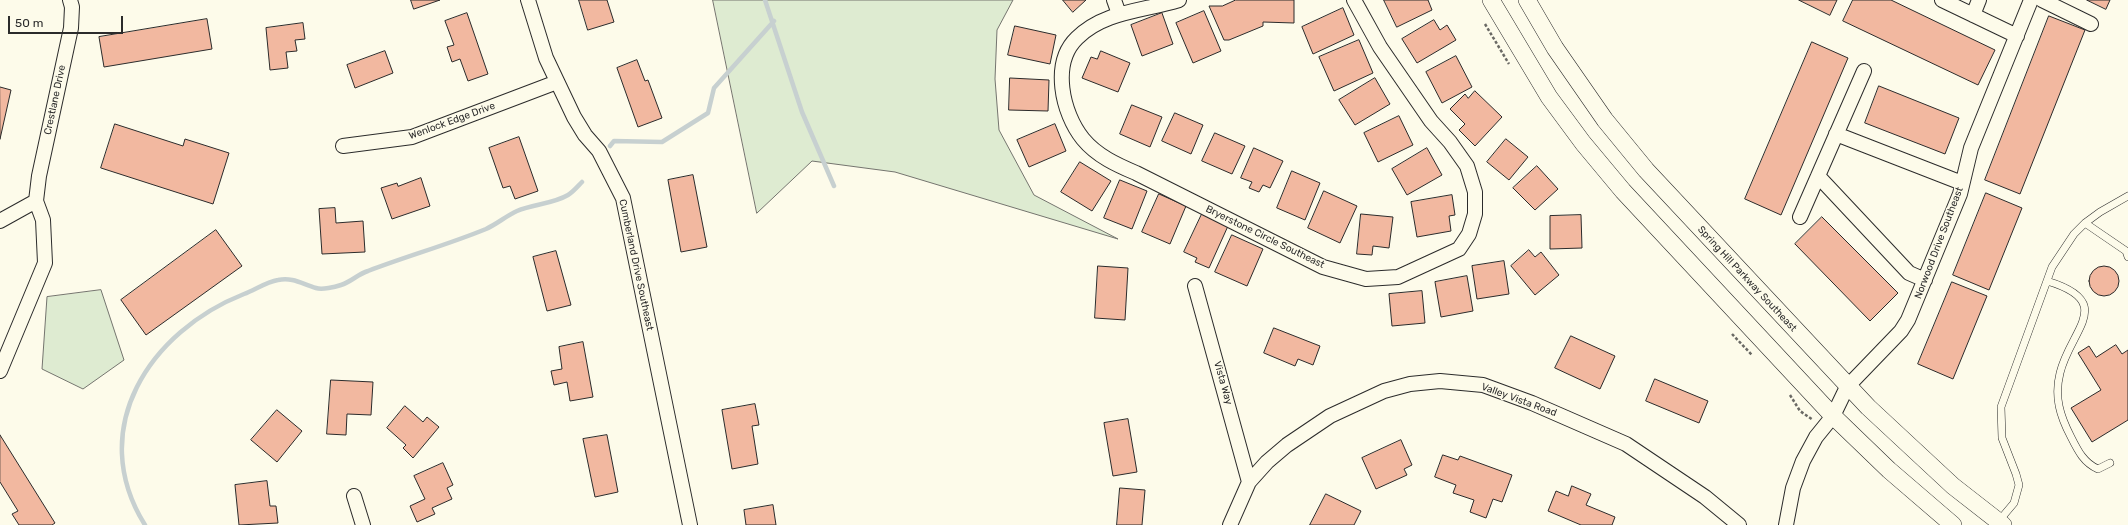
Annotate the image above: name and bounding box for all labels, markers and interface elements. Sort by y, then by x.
scale bar [10,8,125,34]
text: 50 m [15,16,43,30]
street label: Crestlane Drive [42,64,68,136]
street label: Wenlock Edge Drive [407,100,497,142]
street label: Norwood Drive Southeast [1912,185,1966,301]
street label: Cumberland Drive Southeast [616,198,656,332]
street label: Bryerstone Circle Southeast [1204,203,1326,271]
street label: Spring Hill Parkway Southeast [1695,224,1799,334]
street label: Vista Way [1211,360,1235,406]
street label: Valley Vista Road [1480,381,1558,419]

